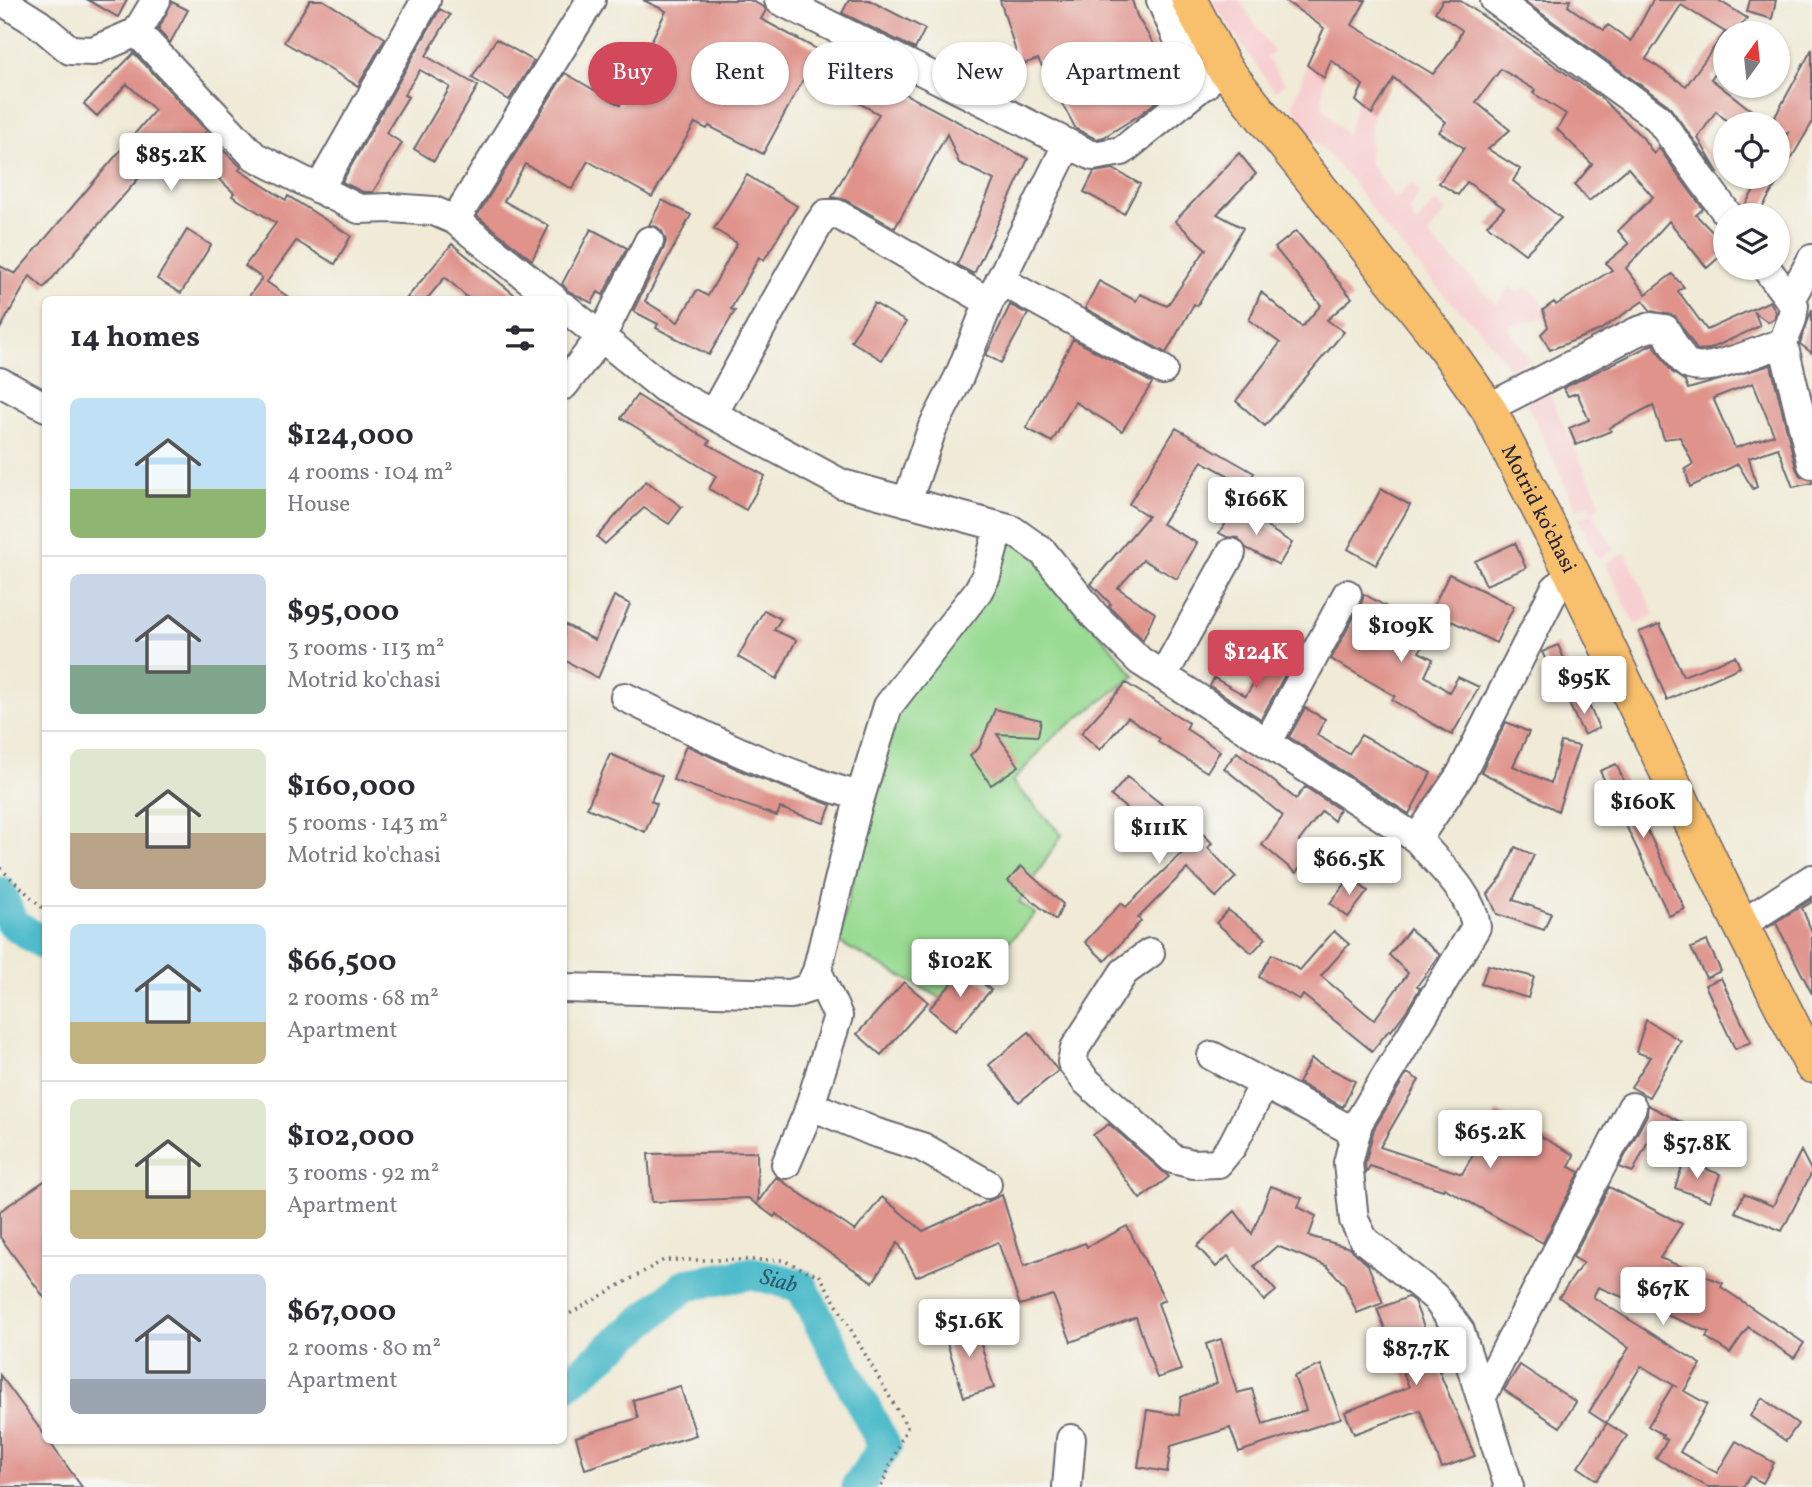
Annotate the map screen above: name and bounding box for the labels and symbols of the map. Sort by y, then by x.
north arrow [1713,21,1790,98]
pin: $85.2K [114,134,228,193]
street label: Motrid ko'chasi [1493,440,1583,579]
pin: $166K [1207,477,1305,537]
pin: $109K [1352,604,1450,664]
pin: $124K [1207,630,1305,690]
pin: $95K [1543,656,1625,716]
pin: $160K [1594,780,1692,840]
pin: $111K [1110,806,1208,866]
pin: $66.5K [1292,838,1406,897]
pin: $102K [911,940,1009,999]
pin: $65.2K [1433,1110,1547,1170]
pin: $57.8K [1640,1122,1754,1181]
water label: Siab [756,1262,801,1302]
pin: $67K [1622,1268,1704,1327]
pin: $51.6K [912,1300,1026,1359]
pin: $87.7K [1359,1328,1473,1387]

